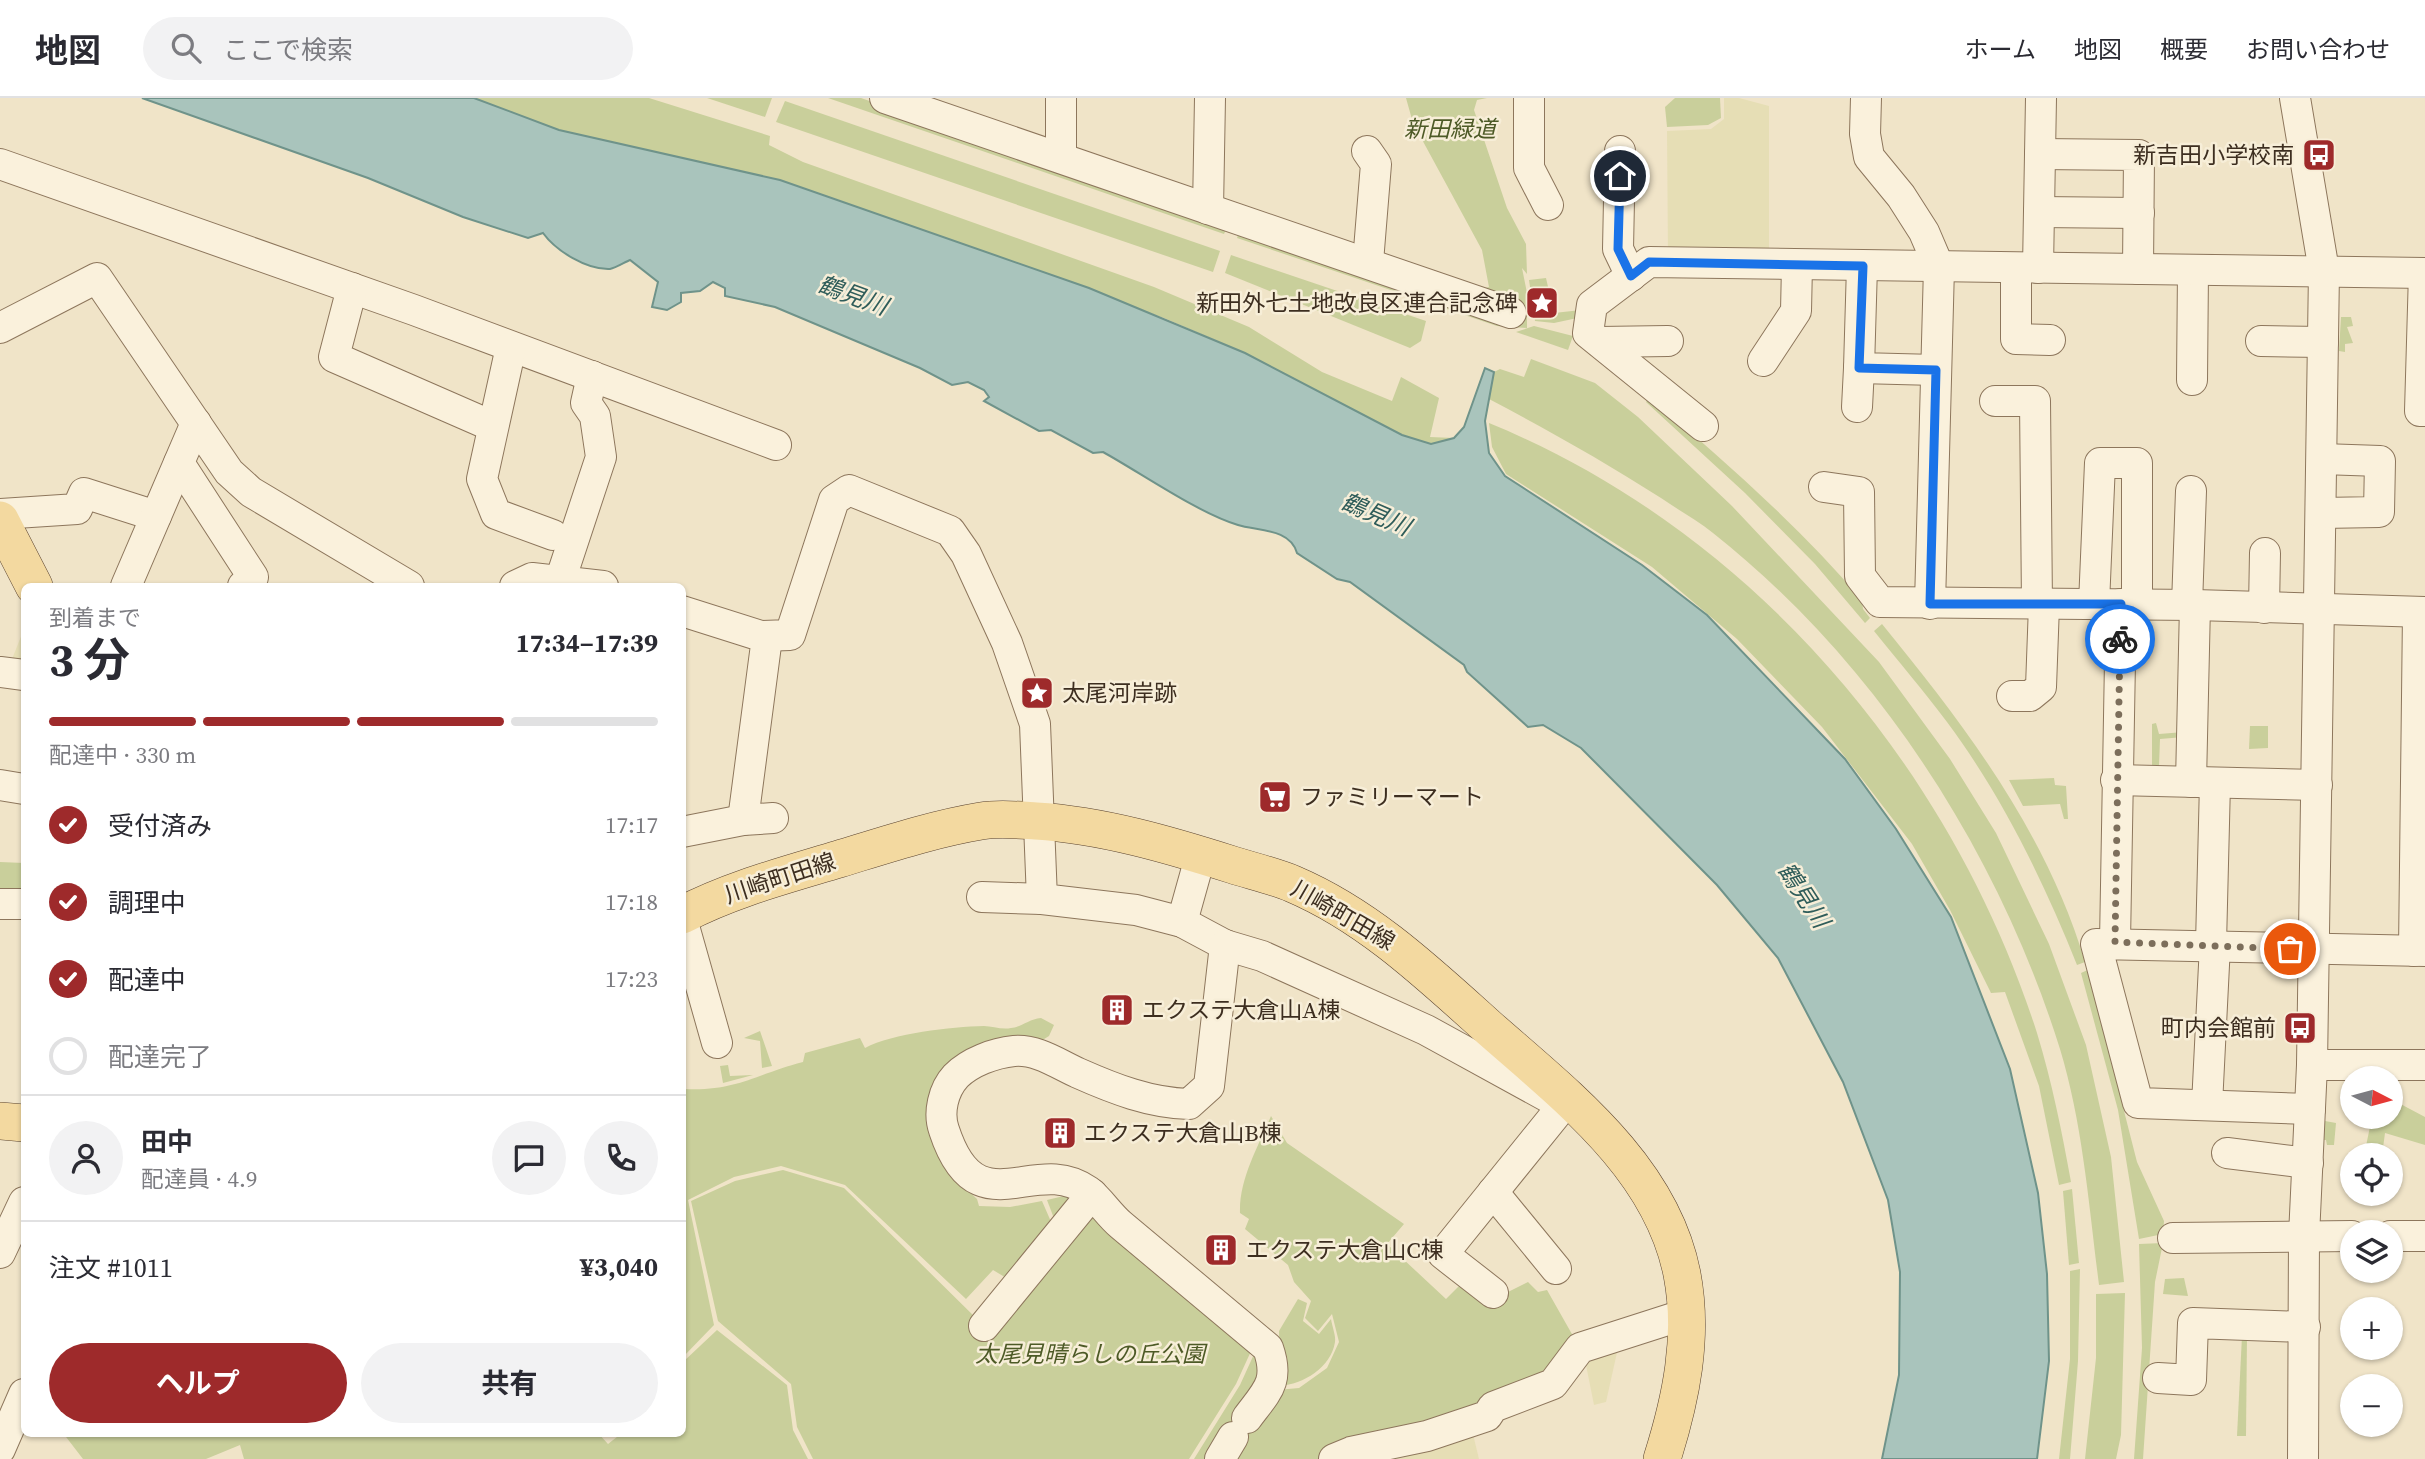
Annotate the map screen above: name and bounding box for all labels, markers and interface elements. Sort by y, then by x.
search box [143,17,633,80]
text: 地図 [35,28,101,73]
icon: search [167,29,205,67]
text: ここで検索 [223,32,353,68]
text: ホーム [1965,33,2036,66]
text: 地図 [2074,33,2122,66]
text: 概要 [2160,33,2208,66]
text: お問い合わせ [2246,33,2390,66]
park label: 新田緑道 [1404,113,1499,145]
bus stop icon: 新吉田小学校南 [2300,136,2338,174]
place label: 新吉田小学校南 [2133,139,2294,171]
pin [1590,146,1650,206]
icon: home [1601,157,1639,195]
water label: 鶴見川 [814,267,895,324]
place icon: 新田外七土地改良区連合記念碑 [1523,284,1561,322]
place label: 新田外七土地改良区連合記念碑 [1196,287,1518,319]
water label: 鶴見川 [1336,485,1418,544]
text: 到着まで [49,602,141,634]
courier [2085,604,2155,674]
icon: bike [2101,620,2139,658]
text: 17:34–17:39 [516,625,658,661]
text: 3 分 [49,628,130,691]
place icon: 太尾河岸跡 [1018,674,1056,712]
place label: 太尾河岸跡 [1062,677,1177,709]
text: 配達中 · 330 m [49,739,196,771]
supermarket icon: ファミリーマート [1256,778,1294,816]
place label: ファミリーマート [1300,781,1484,813]
icon: check [49,806,87,844]
text: 受付済み [108,808,212,844]
text: 17:17 [605,809,658,841]
street label: 川崎町田線 [720,845,840,911]
water label: 鶴見川 [1771,856,1839,937]
street label: 川崎町田線 [1285,872,1401,958]
icon: check [49,883,87,921]
text: 調理中 [108,885,186,921]
text: 17:18 [605,886,658,918]
pin [2260,919,2320,979]
icon: bag [2271,930,2309,968]
icon: check [49,960,87,998]
text: 配達中 [108,962,186,998]
text: 17:23 [605,963,658,995]
building icon: エクステ大倉山A棟 [1098,991,1136,1029]
place label: エクステ大倉山A棟 [1142,994,1341,1026]
bus stop icon: 町内会館前 [2281,1009,2319,1047]
place label: 町内会館前 [2161,1012,2276,1044]
text: 配達完了 [108,1039,212,1075]
north arrow [2340,1066,2403,1129]
map controls [2340,1066,2403,1437]
building icon: エクステ大倉山B棟 [1041,1114,1079,1152]
place label: エクステ大倉山B棟 [1084,1117,1282,1149]
button: person [49,1121,123,1195]
button: chat [492,1121,566,1195]
button: phone [584,1121,658,1195]
text: 田中 [141,1124,193,1160]
button: locate [2340,1143,2403,1206]
text: 配達員 · 4.9 [141,1163,258,1195]
button: layers [2340,1220,2403,1283]
building icon: エクステ大倉山C棟 [1202,1231,1240,1269]
place label: エクステ大倉山C棟 [1246,1234,1444,1266]
text: ¥3,040 [580,1249,658,1285]
text: 注文 #1011 [49,1250,173,1286]
button: + [2340,1297,2403,1360]
park label: 太尾見晴らしの丘公園 [975,1338,1208,1370]
button: ヘルプ [49,1343,347,1423]
button: 共有 [361,1343,658,1423]
button: − [2340,1374,2403,1437]

